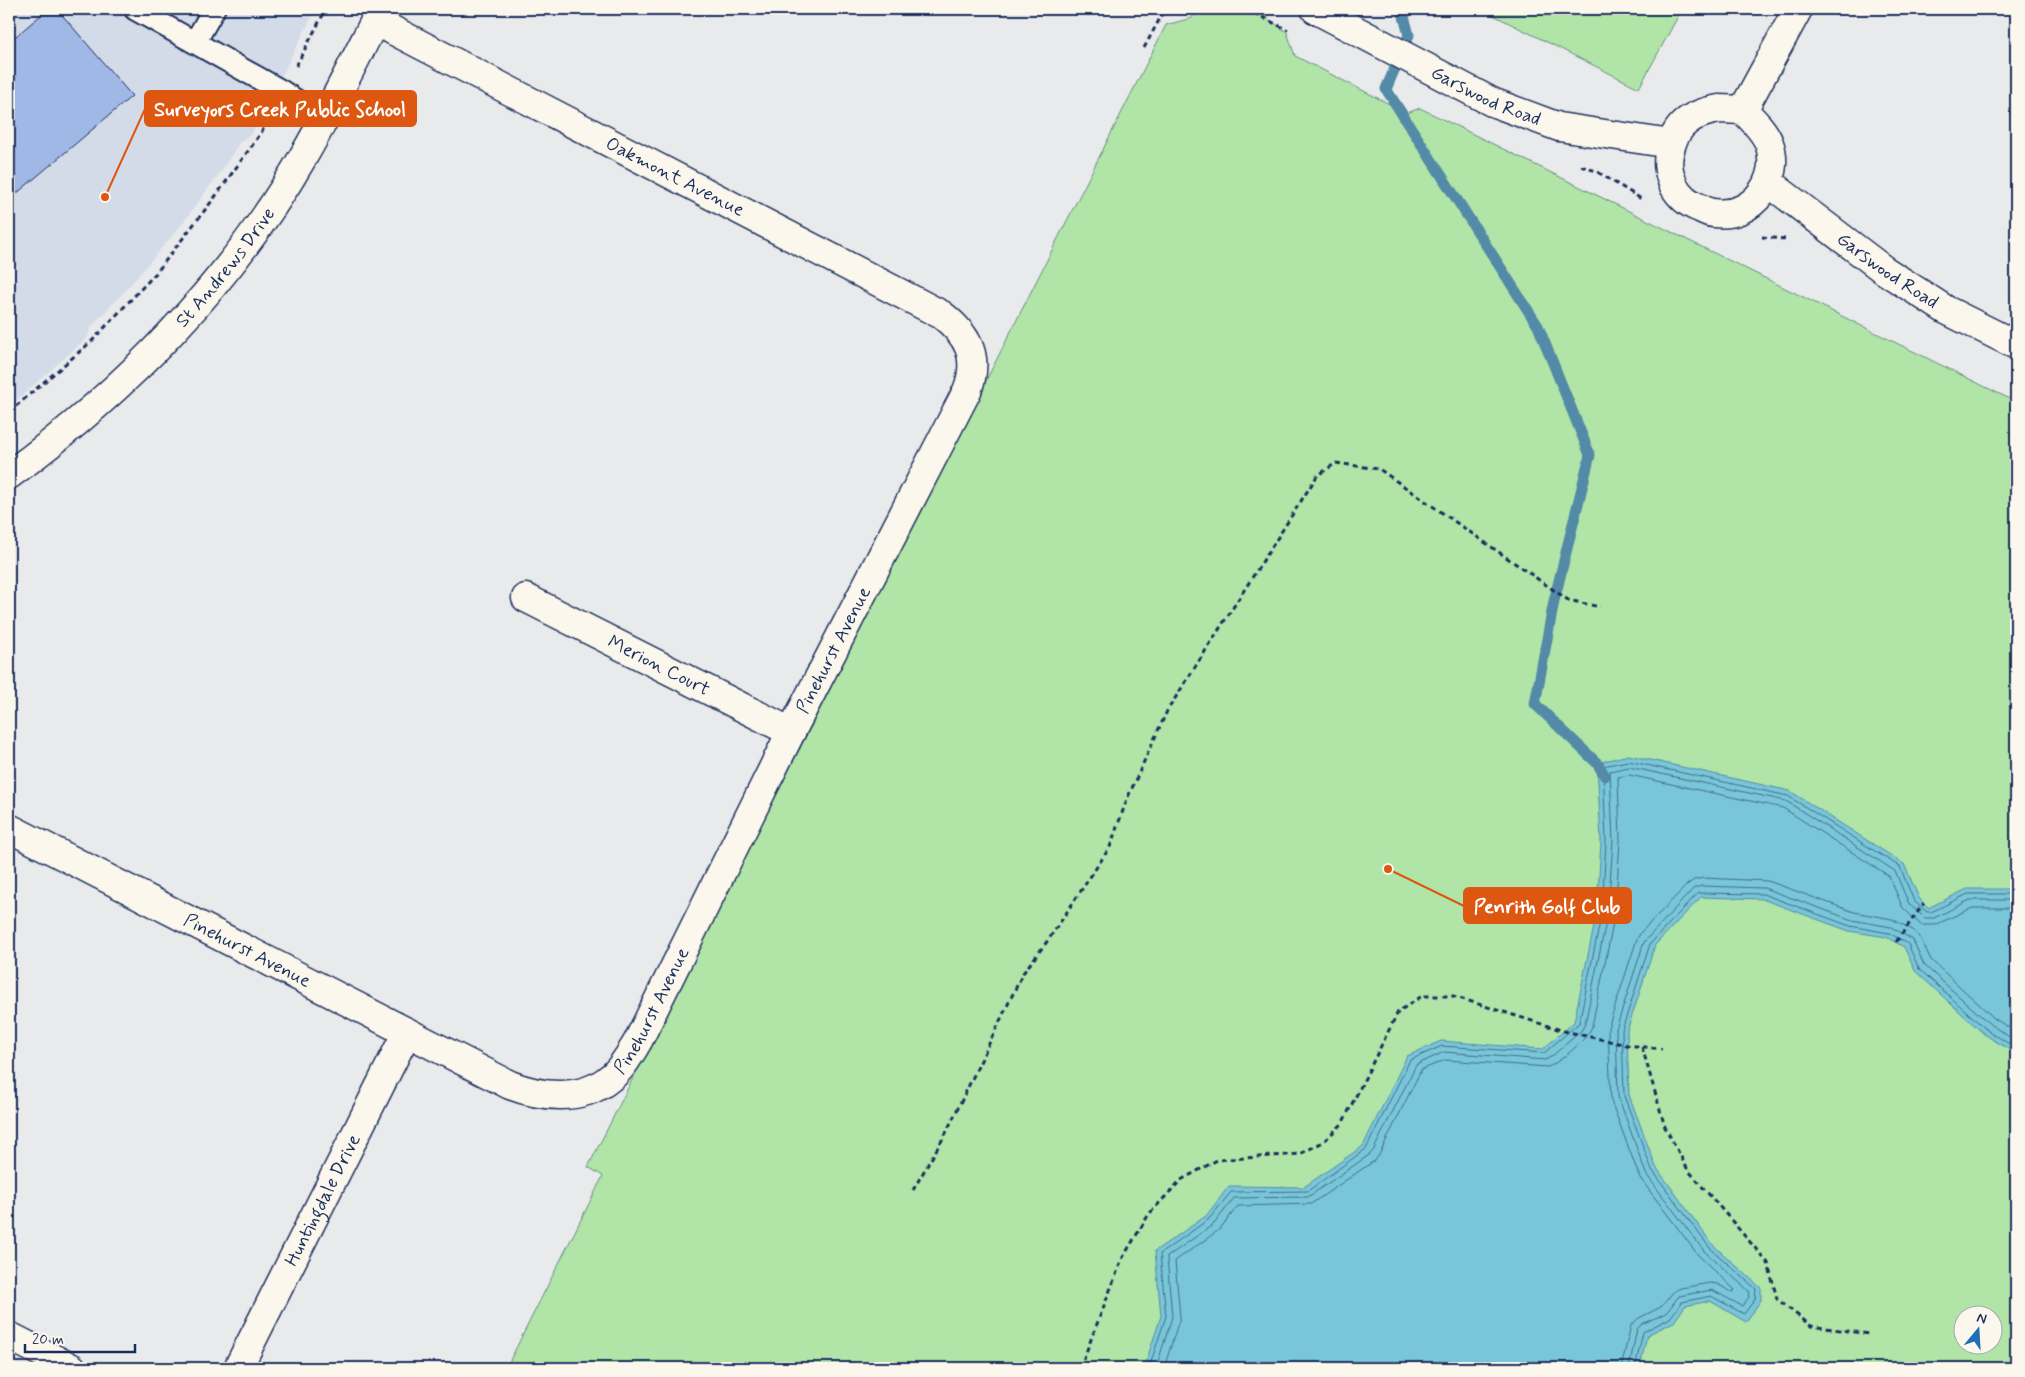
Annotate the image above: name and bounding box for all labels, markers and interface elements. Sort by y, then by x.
street label: Garswood Road [1427,60,1544,132]
callout: Surveyors Creek Public School [145,91,416,126]
text: Surveyors Creek Public School [154,97,406,124]
street label: Oakmont Avenue [601,131,749,223]
street label: St Andrews Drive [170,202,281,333]
street label: Garswood Road [1832,226,1943,314]
street label: Pinehurst Avenue [790,582,877,718]
street label: Merion Court [604,629,714,702]
callout: Penrith Golf Club [1464,888,1631,923]
text: Penrith Golf Club [1474,894,1621,921]
street label: Pinehurst Avenue [180,907,315,993]
street label: Pinehurst Avenue [608,943,695,1079]
street label: Huntingdale Drive [279,1130,366,1270]
north arrow [1952,1304,2002,1354]
text: N [1974,1309,1989,1329]
scale bar [25,1322,135,1354]
text: 20 m [32,1330,64,1350]

